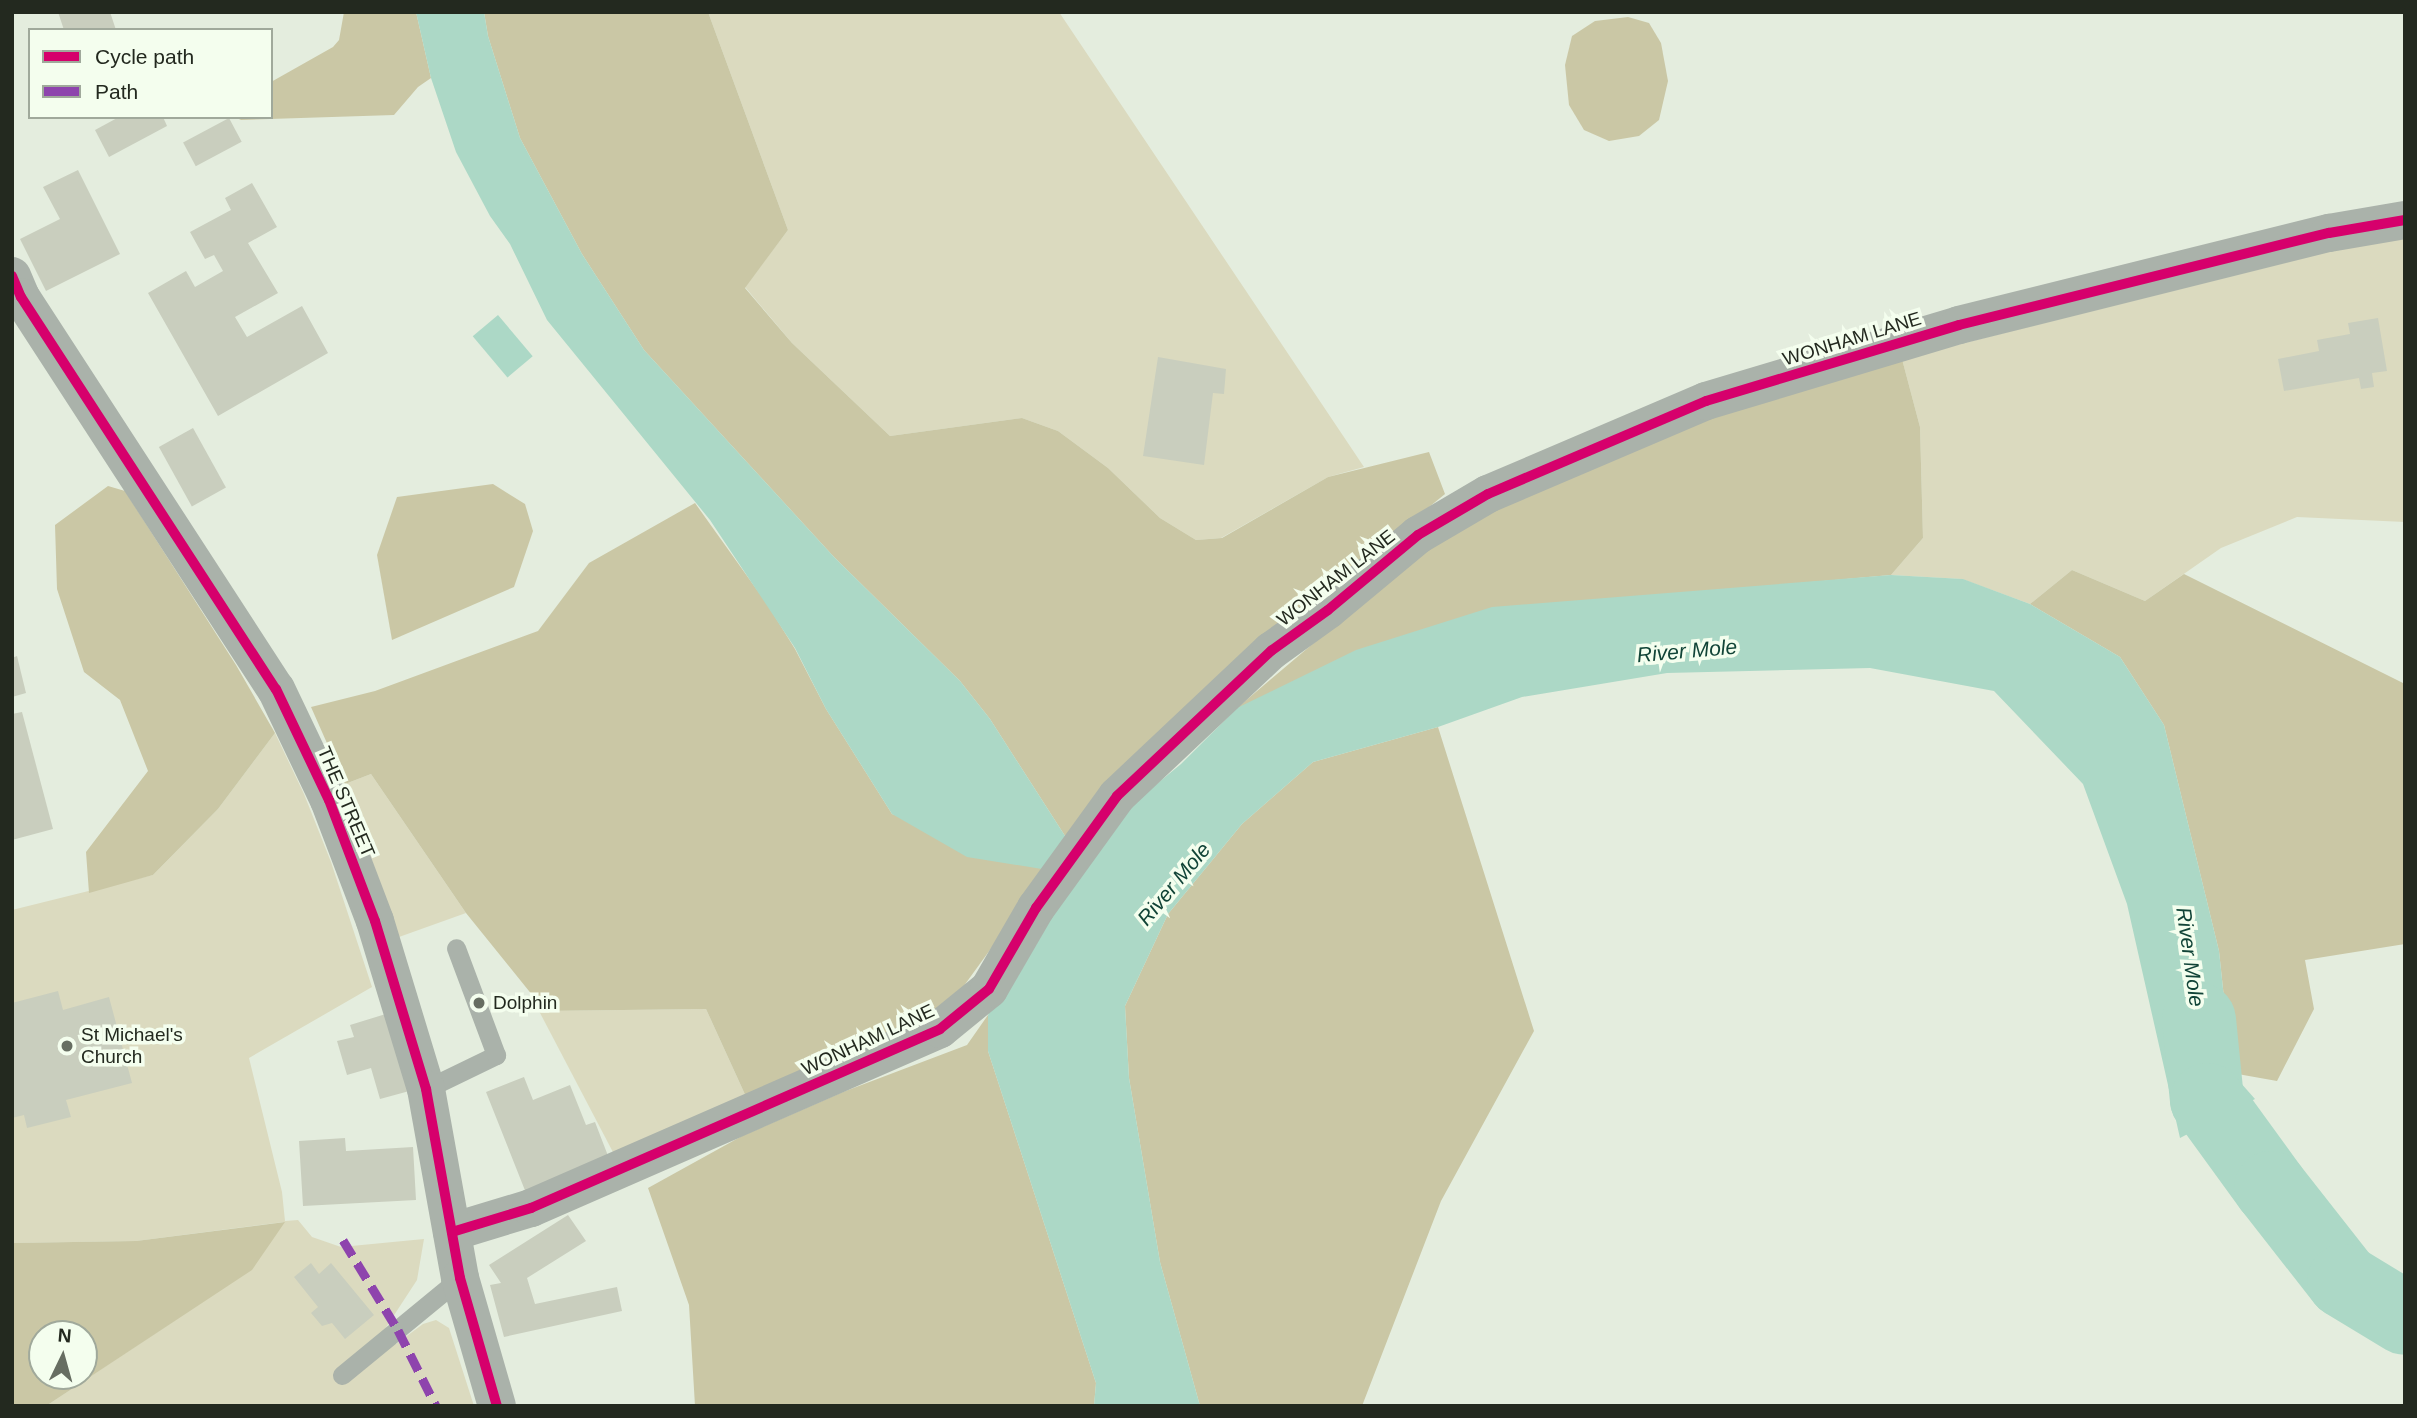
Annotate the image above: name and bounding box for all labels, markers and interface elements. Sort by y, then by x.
legend [28,28,273,119]
text: Cycle path [95,45,194,68]
text: Path [95,80,138,103]
street label: WONHAM LANE [1780,307,1924,371]
street label: WONHAM LANE [1272,525,1400,631]
water label: River Mole [1636,634,1738,668]
street label: THE STREET [312,743,380,861]
water label: River Mole [1132,837,1216,931]
water label: River Mole [2171,906,2209,1008]
place label: Dolphin [493,992,557,1014]
marker: Dolphin [471,995,487,1011]
street label: WONHAM LANE [798,999,938,1081]
place label: St Michael's Church [81,1024,183,1068]
marker: St Michael's Church [59,1038,75,1054]
north arrow [28,1320,98,1390]
text: N [57,1325,72,1347]

